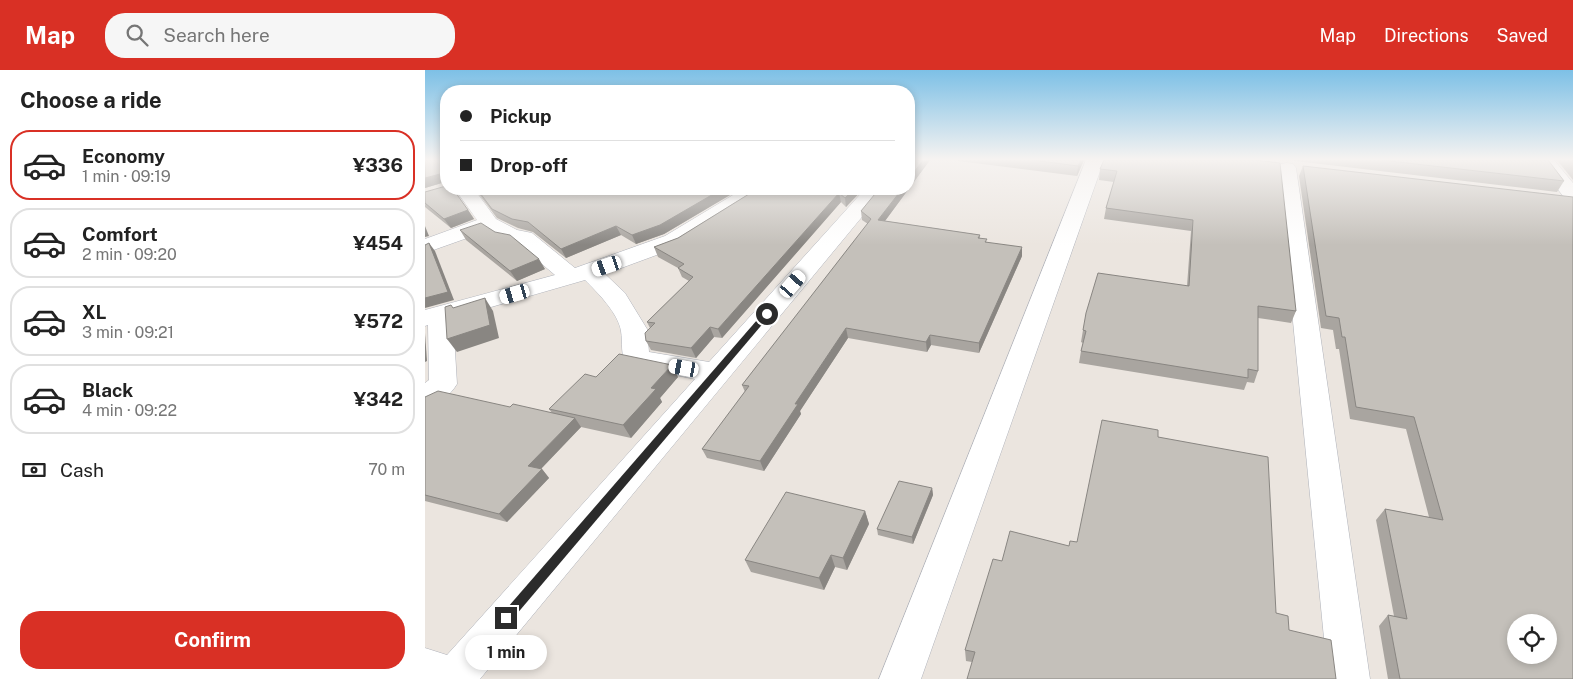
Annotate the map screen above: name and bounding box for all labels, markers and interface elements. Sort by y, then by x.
search box [105,13,455,58]
text: Map [25,21,75,49]
icon: search [123,21,151,49]
text: Search here [163,24,270,46]
text: Map [1319,25,1356,46]
text: Directions [1384,25,1469,46]
text: Saved [1497,25,1548,46]
text: Choose a ride [20,87,162,113]
text: Pickup [490,105,552,127]
icon: car [22,143,67,188]
text: Economy [82,145,165,167]
text: ¥336 [353,154,403,176]
text: Drop-off [490,154,567,176]
text: 1 min · 09:19 [82,167,171,186]
icon: car [22,221,67,266]
text: Comfort [82,223,158,245]
text: ¥454 [353,232,403,254]
text: 2 min · 09:20 [82,245,177,264]
car [590,254,623,278]
car [777,268,808,300]
car [498,283,531,305]
icon: car [22,299,67,344]
text: XL [82,301,107,323]
route start [756,303,778,325]
text: ¥572 [354,310,403,332]
text: 3 min · 09:21 [82,323,174,342]
car [667,358,700,378]
icon: car [22,377,67,422]
text: Black [82,379,133,401]
text: ¥342 [353,388,403,410]
text: 4 min · 09:22 [82,401,177,420]
icon: cash [20,456,48,484]
text: Cash [60,459,104,481]
text: 70 m [368,460,405,479]
route end [495,607,517,629]
button: Confirm [20,611,405,669]
map controls [1507,614,1557,664]
button: locate [1507,614,1557,664]
callout: 1 min [465,636,547,670]
text: 1 min [487,643,525,662]

